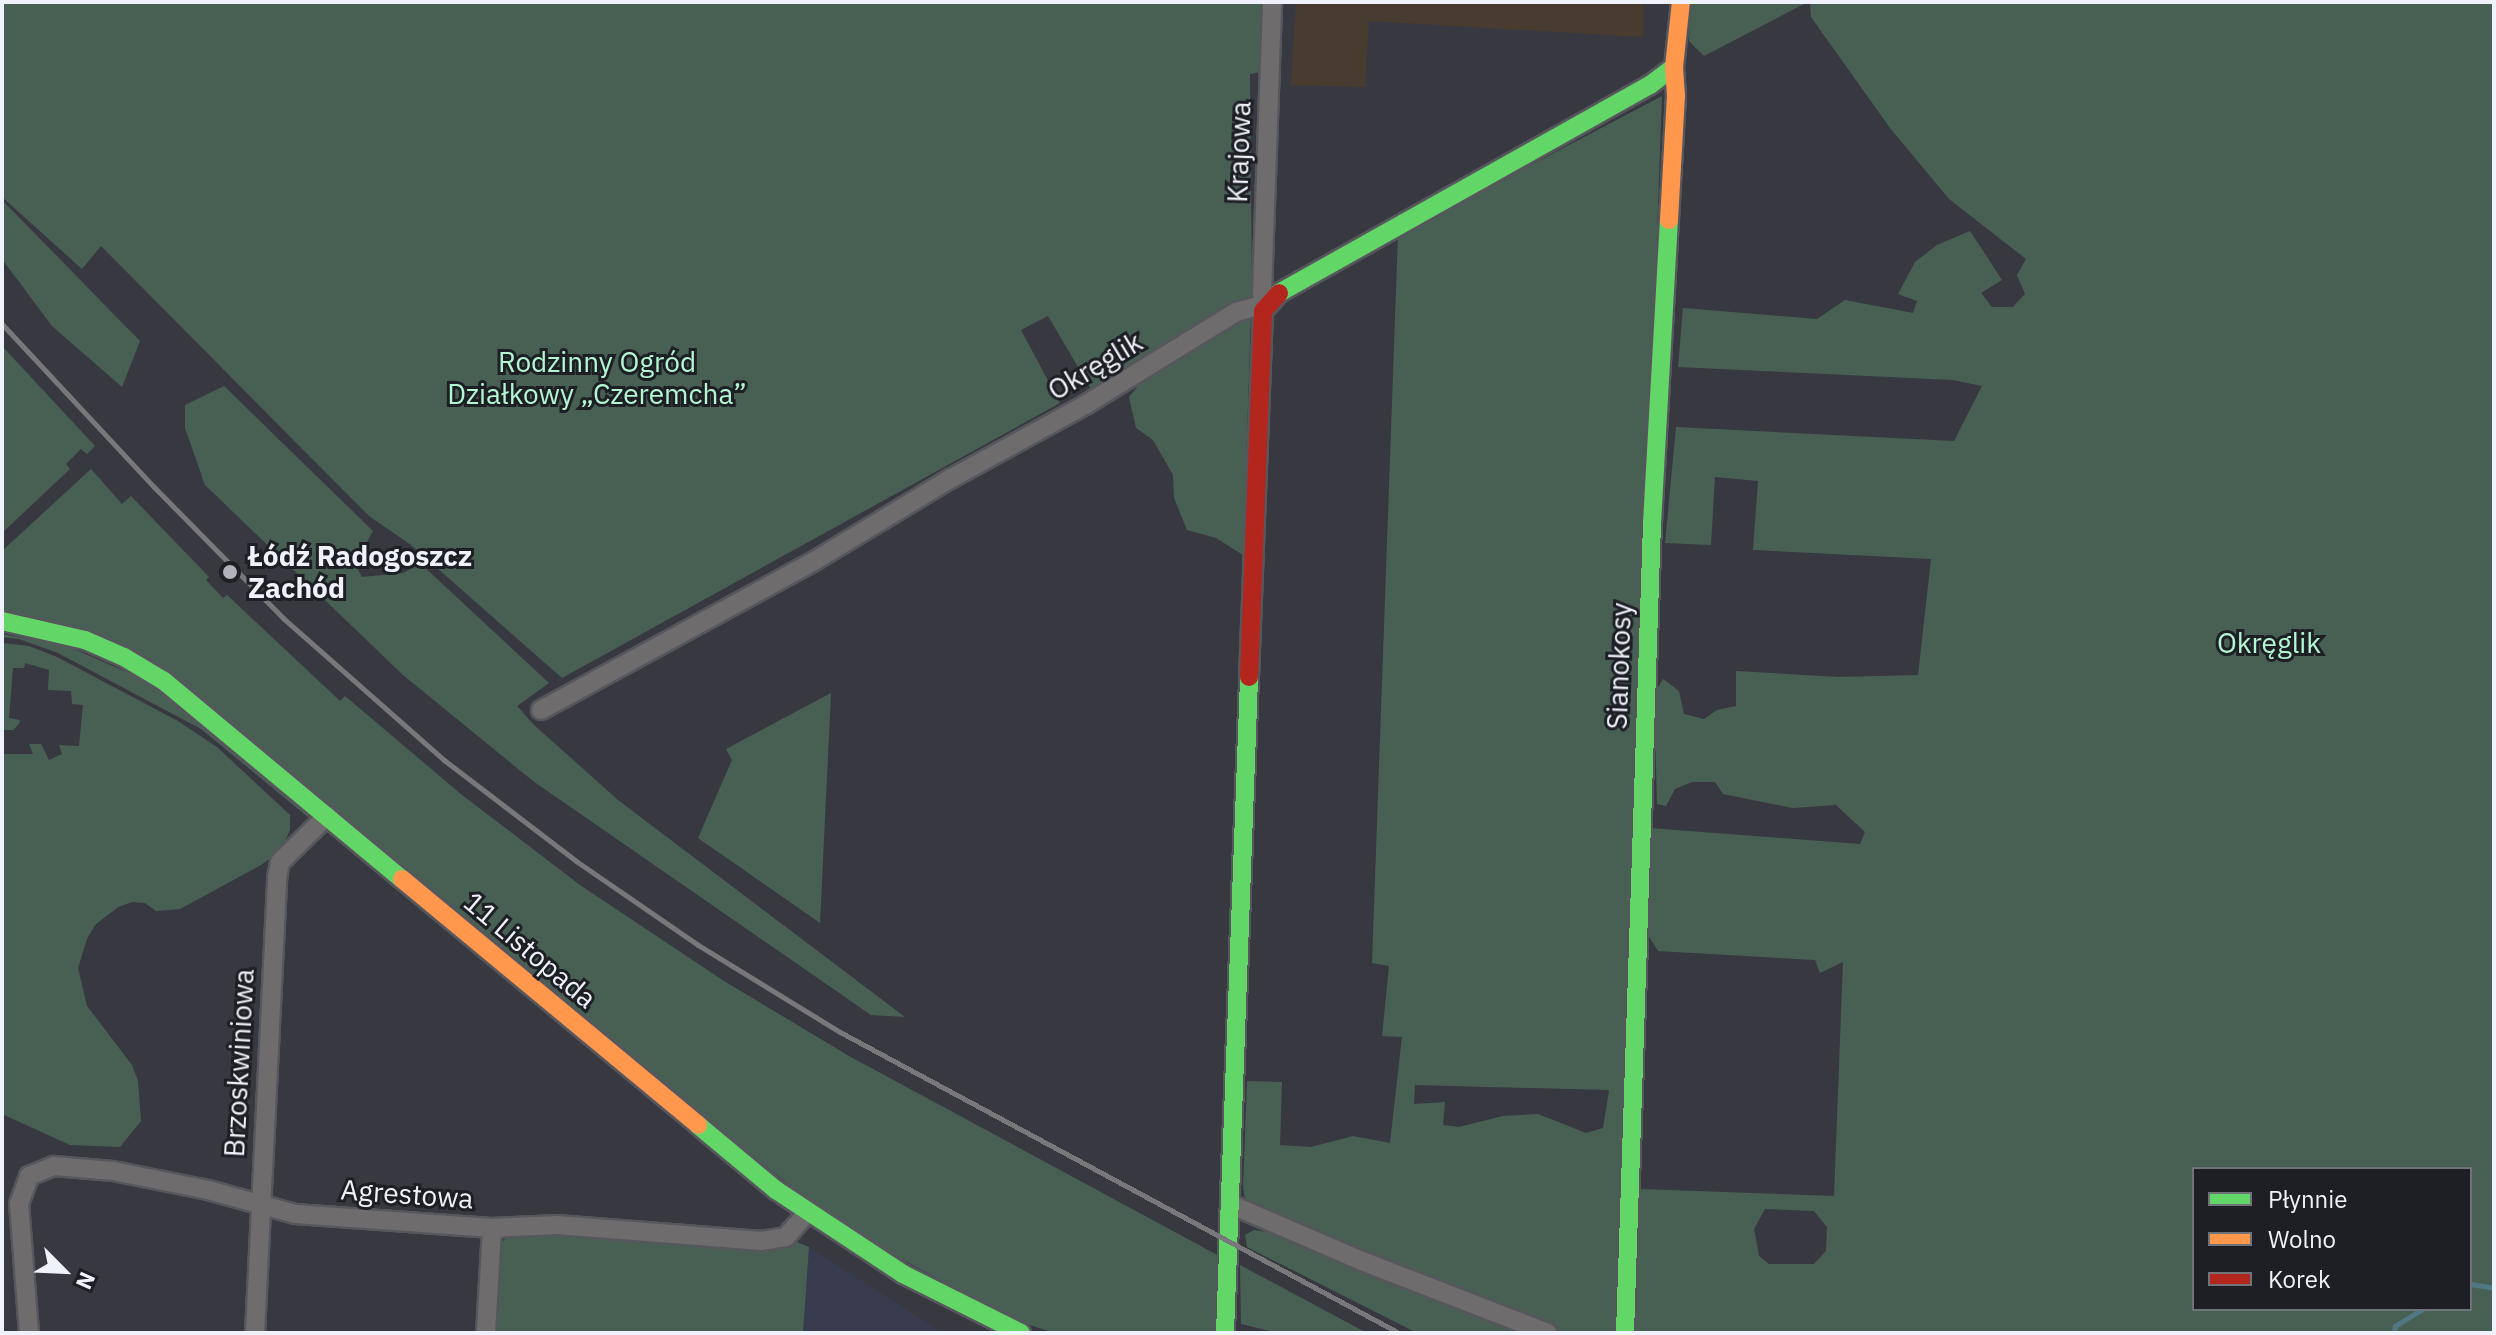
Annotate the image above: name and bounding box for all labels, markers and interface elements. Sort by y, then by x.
street label: Krajowa [1220,101,1258,203]
street label: Okręglik [1042,325,1148,407]
park label: Rodzinny Ogród Działkowy „Czeremcha” [447,345,747,411]
place label: Łódź Radogoszcz Zachód [248,539,472,605]
marker: Łódź Radogoszcz Zachód [219,561,241,583]
street label: Sianokosy [1600,602,1638,730]
park label: Okręglik [2217,626,2321,660]
street label: 11 Listopada [457,885,603,1015]
street label: Brzoskwiniowa [217,968,261,1158]
legend [2192,1167,2472,1311]
street label: Agrestowa [339,1173,475,1215]
text: Płynnie [2268,1183,2347,1215]
text: Wolno [2268,1223,2336,1255]
north arrow [24,1231,104,1311]
text: Korek [2268,1263,2331,1295]
text: N [70,1268,103,1294]

